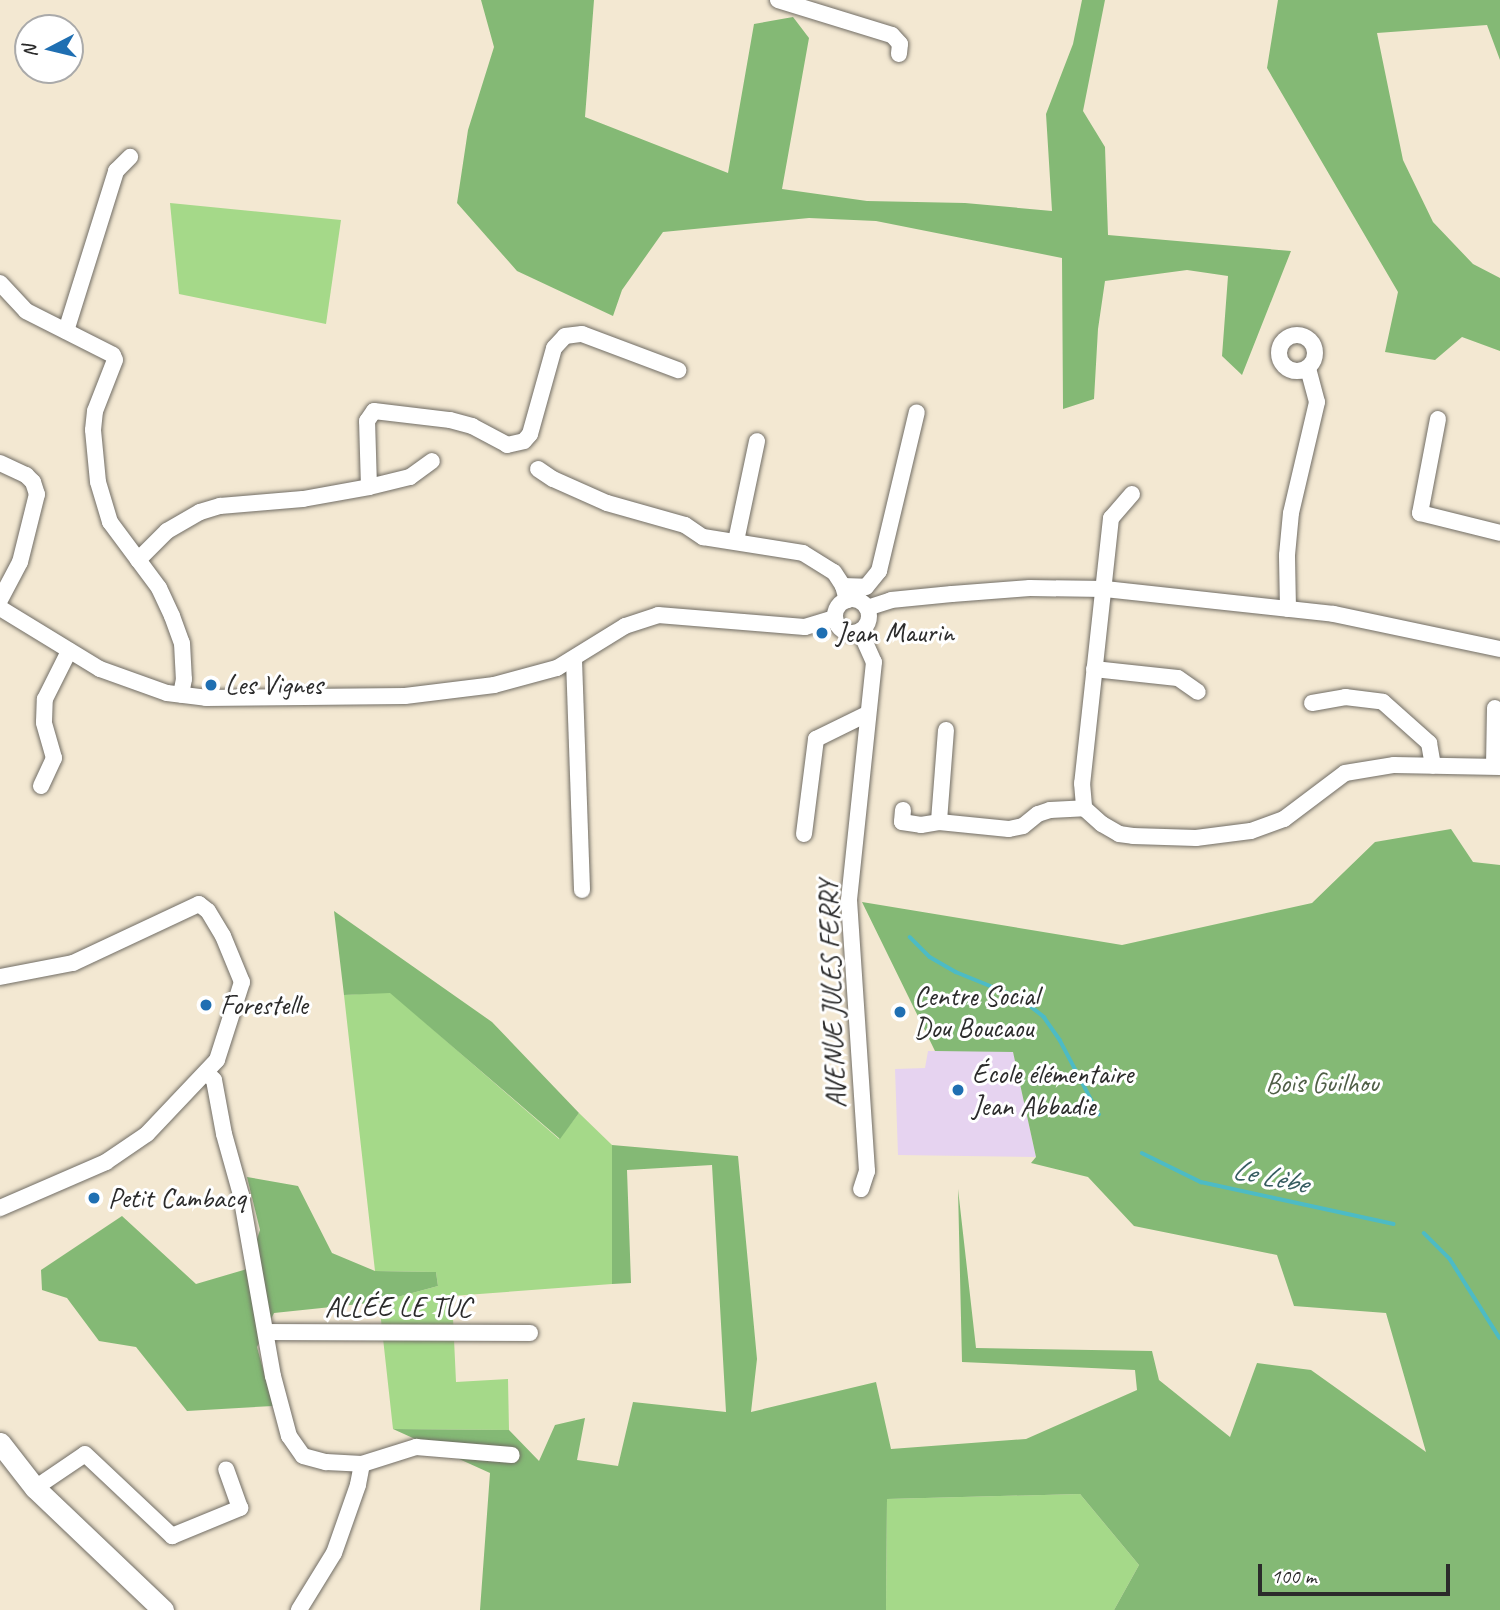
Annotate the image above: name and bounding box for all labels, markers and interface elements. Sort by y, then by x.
north arrow [14,14,84,84]
text: N [18,44,43,59]
place label: Jean Maurin [836,616,955,650]
marker: Jean Maurin [814,625,830,641]
place label: Les Vignes [225,668,322,702]
marker: Les Vignes [203,677,219,693]
street label: AVENUE JULES FERRY [811,880,853,1108]
place label: Centre Social Dou Boucaou [914,979,1039,1045]
place label: Forestelle [220,988,308,1022]
marker: Forestelle [198,997,214,1013]
marker: Centre Social Dou Boucaou [892,1004,908,1020]
place label: École élémentaire Jean Abbadie [972,1057,1133,1123]
park label: Bois Guilhou [1266,1066,1378,1100]
marker: École élémentaire Jean Abbadie [950,1082,966,1098]
water label: Le Lèbe [1230,1151,1310,1201]
place label: Petit Cambacq [108,1181,246,1215]
marker: Petit Cambacq [86,1190,102,1206]
street label: ALLÉE LE TUC [325,1290,471,1324]
scale bar [1262,1550,1454,1594]
text: 100 m [1271,1563,1316,1589]

